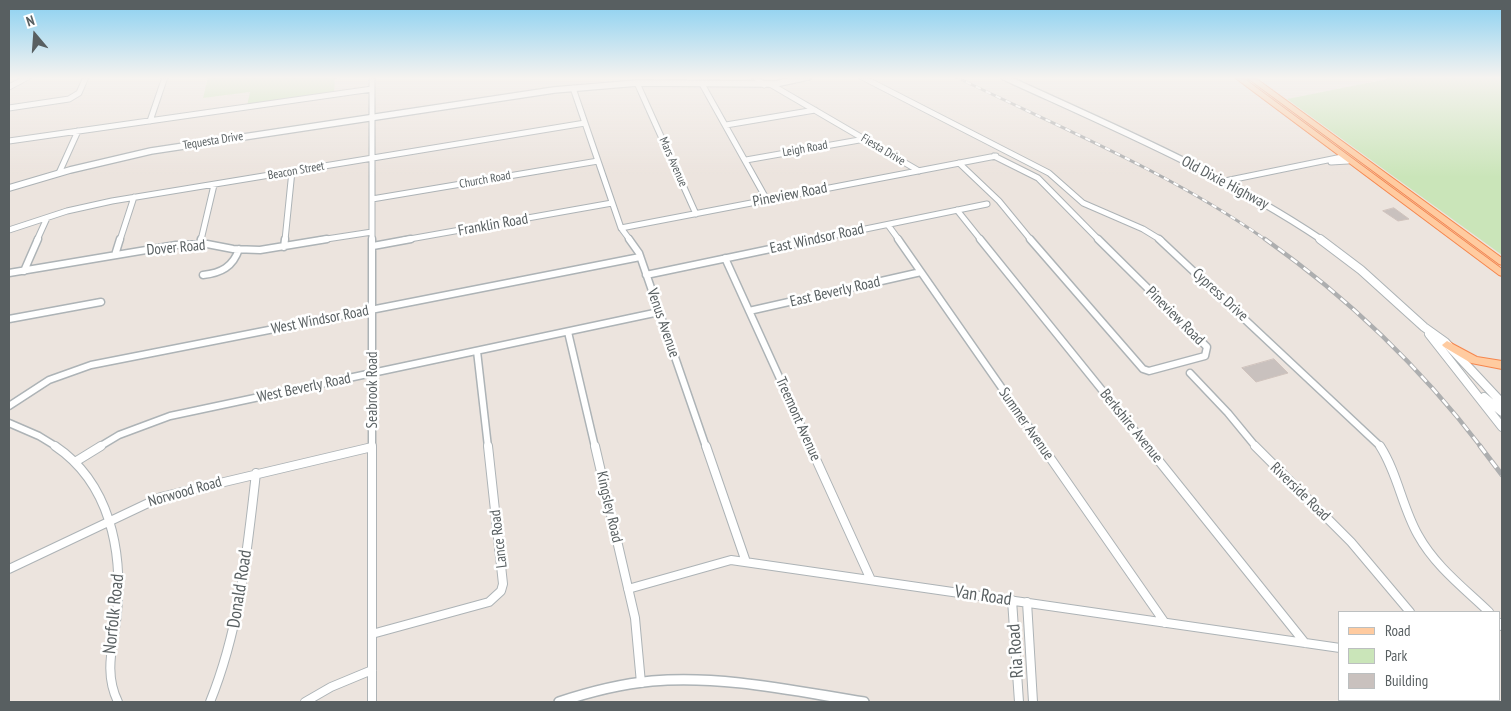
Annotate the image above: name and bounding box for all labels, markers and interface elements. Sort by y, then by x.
north arrow [10,10,60,60]
text: N [24,11,37,30]
street label: Tequesta Drive [182,129,244,153]
street label: Fiesta Drive [858,131,908,169]
street label: Mars Avenue [656,135,690,189]
street label: Leigh Road [781,138,829,160]
street label: Old Dixie Highway [1178,152,1272,214]
street label: Beacon Street [267,159,325,183]
street label: Church Road [458,168,512,192]
street label: Pineview Road [751,179,829,211]
street label: Franklin Road [457,210,529,240]
street label: East Windsor Road [768,220,866,258]
street label: Dover Road [146,236,206,260]
street label: Cypress Drive [1188,265,1252,325]
street label: East Beverly Road [788,273,882,311]
street label: Pineview Road [1142,283,1208,349]
street label: Venus Avenue [643,286,683,360]
street label: West Windsor Road [270,302,370,338]
street label: Seabrook Road [364,352,382,428]
street label: West Beverly Road [256,369,352,407]
street label: Treemont Avenue [771,374,825,464]
street label: Summer Avenue [995,384,1057,464]
street label: Berkshire Avenue [1096,386,1166,466]
street label: Riverside Road [1266,459,1334,525]
street label: Kingsley Road [592,470,626,544]
street label: Norwood Road [146,473,224,511]
street label: Lance Road [486,509,512,569]
street label: Donald Road [223,548,257,630]
street label: Norfolk Road [99,573,129,655]
street label: Van Road [953,581,1013,611]
legend [1338,611,1501,701]
text: Road [1385,621,1411,640]
street label: Ria Road [1003,623,1029,679]
text: Park [1385,646,1407,665]
text: Building [1385,671,1428,690]

